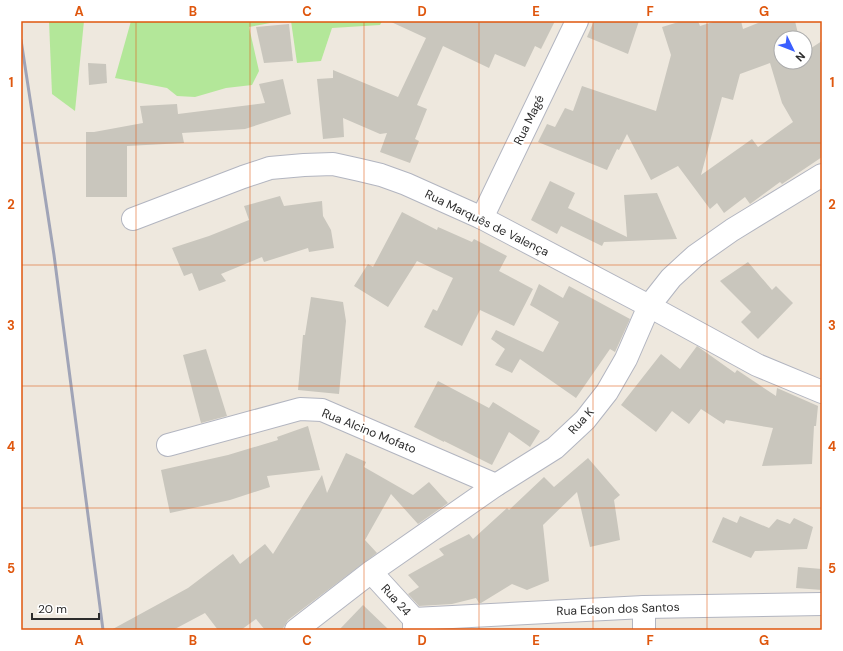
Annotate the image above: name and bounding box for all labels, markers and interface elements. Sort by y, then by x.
text: A [74,3,84,20]
text: B [189,3,197,20]
text: C [302,3,312,20]
text: D [417,3,427,20]
text: E [532,3,540,20]
text: F [646,3,654,20]
text: G [759,3,769,20]
north arrow [773,30,813,70]
text: N [792,49,808,65]
text: 1 [9,74,13,91]
text: 1 [830,74,834,91]
street label: Rua Magé [510,92,548,148]
street label: Rua Marquês de Valença [422,186,552,260]
text: 2 [7,196,15,213]
text: 2 [828,196,836,213]
text: 3 [7,317,15,334]
text: 3 [828,317,836,334]
street label: Rua K [565,404,597,438]
street label: Rua Alcino Mofato [319,405,419,457]
text: 4 [7,438,15,455]
text: 4 [828,438,836,455]
text: 5 [7,560,15,577]
text: 5 [828,560,836,577]
street label: Rua 24 [377,581,415,619]
scale bar [32,595,99,621]
street label: Rua Edson dos Santos [556,599,680,619]
text: 20 m [38,601,67,617]
text: A [74,632,84,649]
text: B [189,632,197,649]
text: C [302,632,312,649]
text: D [417,632,427,649]
text: E [532,632,540,649]
text: F [646,632,654,649]
text: G [759,632,769,649]

